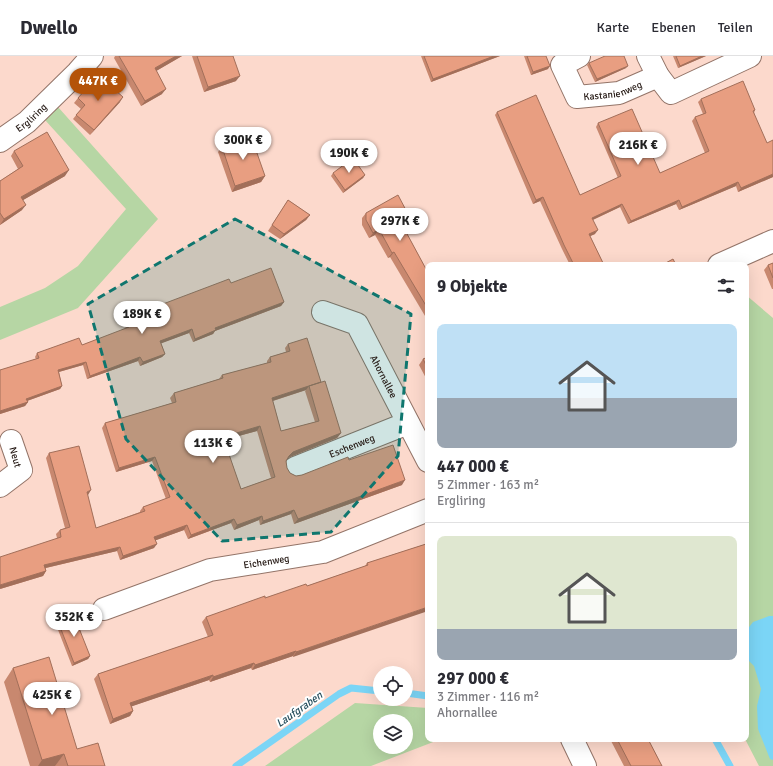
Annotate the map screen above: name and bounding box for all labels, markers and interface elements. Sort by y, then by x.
text: Dwello [20,16,78,40]
text: Karte [597,19,629,36]
text: Ebenen [651,19,696,36]
text: Teilen [718,19,753,36]
pin: 447K € [65,68,131,102]
text: 447K € [78,73,118,89]
street label: Kastanienweg [583,79,644,103]
street label: Ergliring [14,101,50,135]
pin: 300K € [210,127,276,161]
text: 300K € [223,132,263,148]
pin: 216K € [605,132,671,166]
text: 216K € [618,137,658,153]
pin: 190K € [316,140,382,174]
text: 190K € [329,145,369,161]
pin: 297K € [367,208,433,242]
text: 297K € [380,213,420,229]
icon: filters [715,275,737,297]
text: 9 Objekte [437,276,508,297]
pin: 189K € [109,301,175,335]
text: 189K € [122,306,162,322]
icon: home [551,350,623,422]
street label: Ahornallee [367,353,399,400]
pin: 113K € [180,430,246,464]
street label: Eschenweg [328,432,377,461]
text: 113K € [193,435,233,451]
street label: Neut [6,446,24,469]
text: 447 000 € [437,456,509,477]
text: 5 Zimmer · 163 m² [437,477,539,493]
text: Ergliring [437,493,486,509]
street label: Eichenweg [243,552,290,572]
icon: home [551,562,623,634]
pin: 352K € [41,604,107,638]
text: 352K € [54,609,94,625]
map controls [373,666,413,754]
button: locate [373,666,413,706]
text: 297 000 € [437,668,509,689]
pin: 425K € [19,682,85,716]
text: 425K € [32,687,72,703]
water label: Laufgraben [274,688,326,730]
text: 3 Zimmer · 116 m² [437,689,539,705]
text: Ahornallee [437,705,498,721]
button: layers [373,714,413,754]

